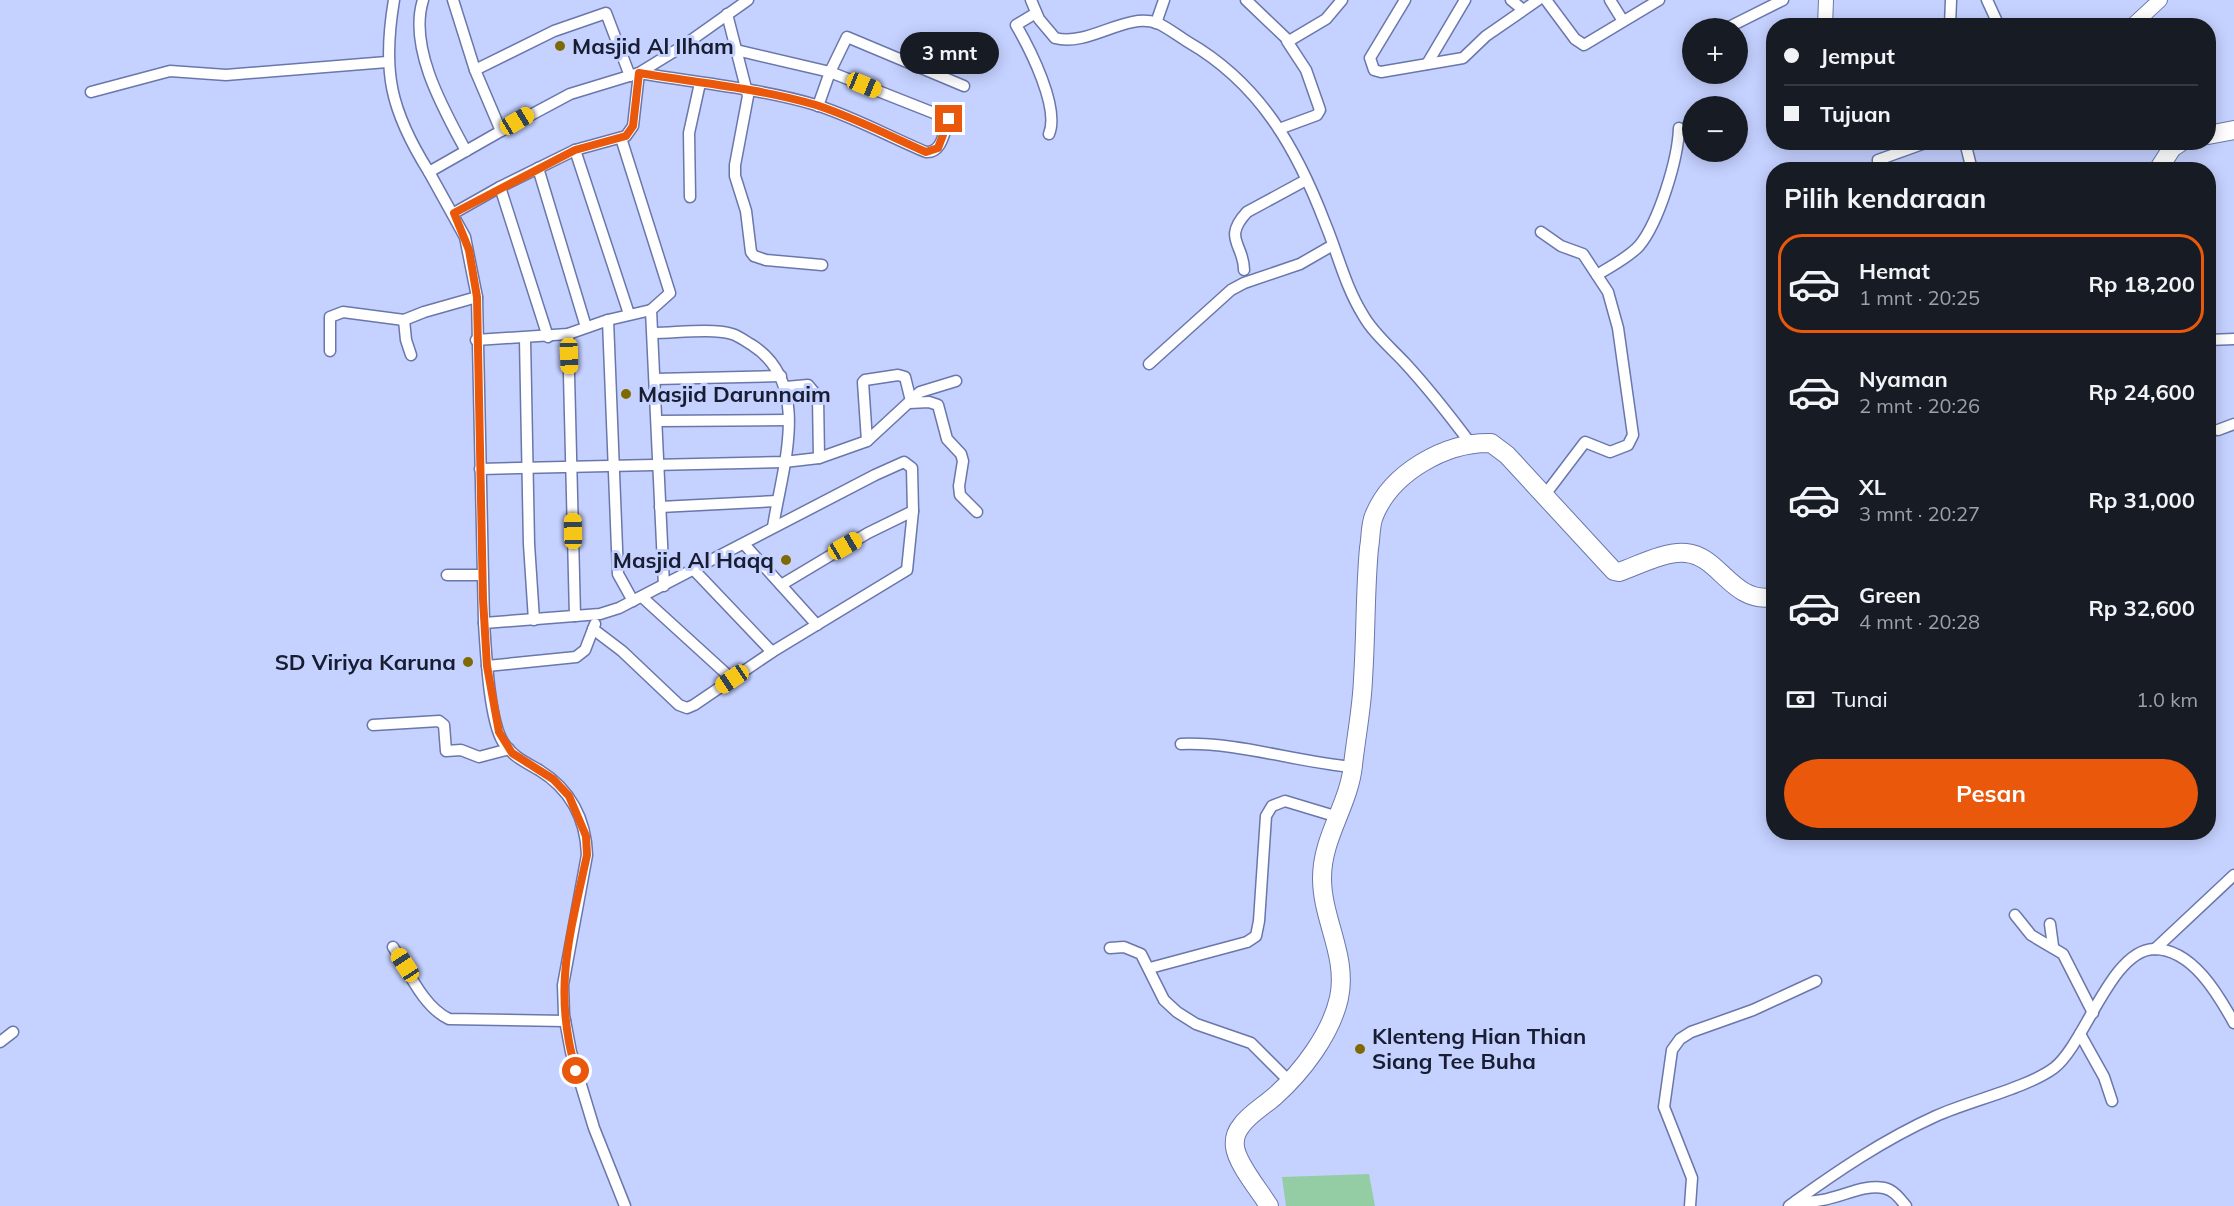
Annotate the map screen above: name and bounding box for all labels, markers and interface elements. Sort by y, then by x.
map controls [1682,18,1748,162]
button: + [1682,18,1748,84]
place label: Masjid Al Ilham [572,32,734,60]
callout: 3 mnt [900,32,998,74]
marker: Masjid Al Ilham [553,39,567,53]
text: 3 mnt [922,40,977,65]
text: Jemput [1820,42,1895,70]
car [844,70,884,100]
button: − [1682,96,1748,162]
text: Tujuan [1820,100,1891,128]
car [497,104,537,138]
route end [935,105,962,132]
text: Pilih kendaraan [1784,181,1986,215]
icon: car [1787,257,1841,311]
text: Hemat [1859,257,1930,285]
text: Rp 18,200 [2088,270,2195,298]
text: 1 mnt · 20:25 [1859,285,1980,310]
car [559,338,579,374]
icon: car [1787,365,1841,419]
text: Nyaman [1859,365,1948,393]
text: Rp 24,600 [2088,378,2195,406]
place label: Masjid Darunnaim [638,380,831,408]
marker: Masjid Darunnaim [619,387,633,401]
text: 2 mnt · 20:26 [1859,393,1980,418]
icon: car [1787,473,1841,527]
text: XL [1859,473,1886,501]
text: Rp 31,000 [2088,486,2195,514]
text: 3 mnt · 20:27 [1859,501,1980,526]
car [564,513,582,549]
car [825,529,865,563]
place label: Masjid Al Haqq [613,546,774,574]
marker: Masjid Al Haqq [779,553,793,567]
icon: car [1787,581,1841,635]
text: Green [1859,581,1921,609]
text: Rp 32,600 [2088,594,2195,622]
text: 4 mnt · 20:28 [1859,609,1980,634]
place label: SD Viriya Karuna [275,648,456,676]
marker: SD Viriya Karuna [461,655,475,669]
car [712,661,752,697]
icon: cash [1784,683,1817,716]
text: Tunai [1832,685,1888,713]
text: 1.0 km [2136,687,2198,712]
button: Pesan [1784,759,2198,828]
car [388,945,422,985]
place label: Klenteng Hian Thian Siang Tee Buha [1372,1022,1586,1075]
marker: Klenteng Hian Thian Siang Tee Buha [1353,1042,1367,1056]
route start [562,1057,589,1084]

